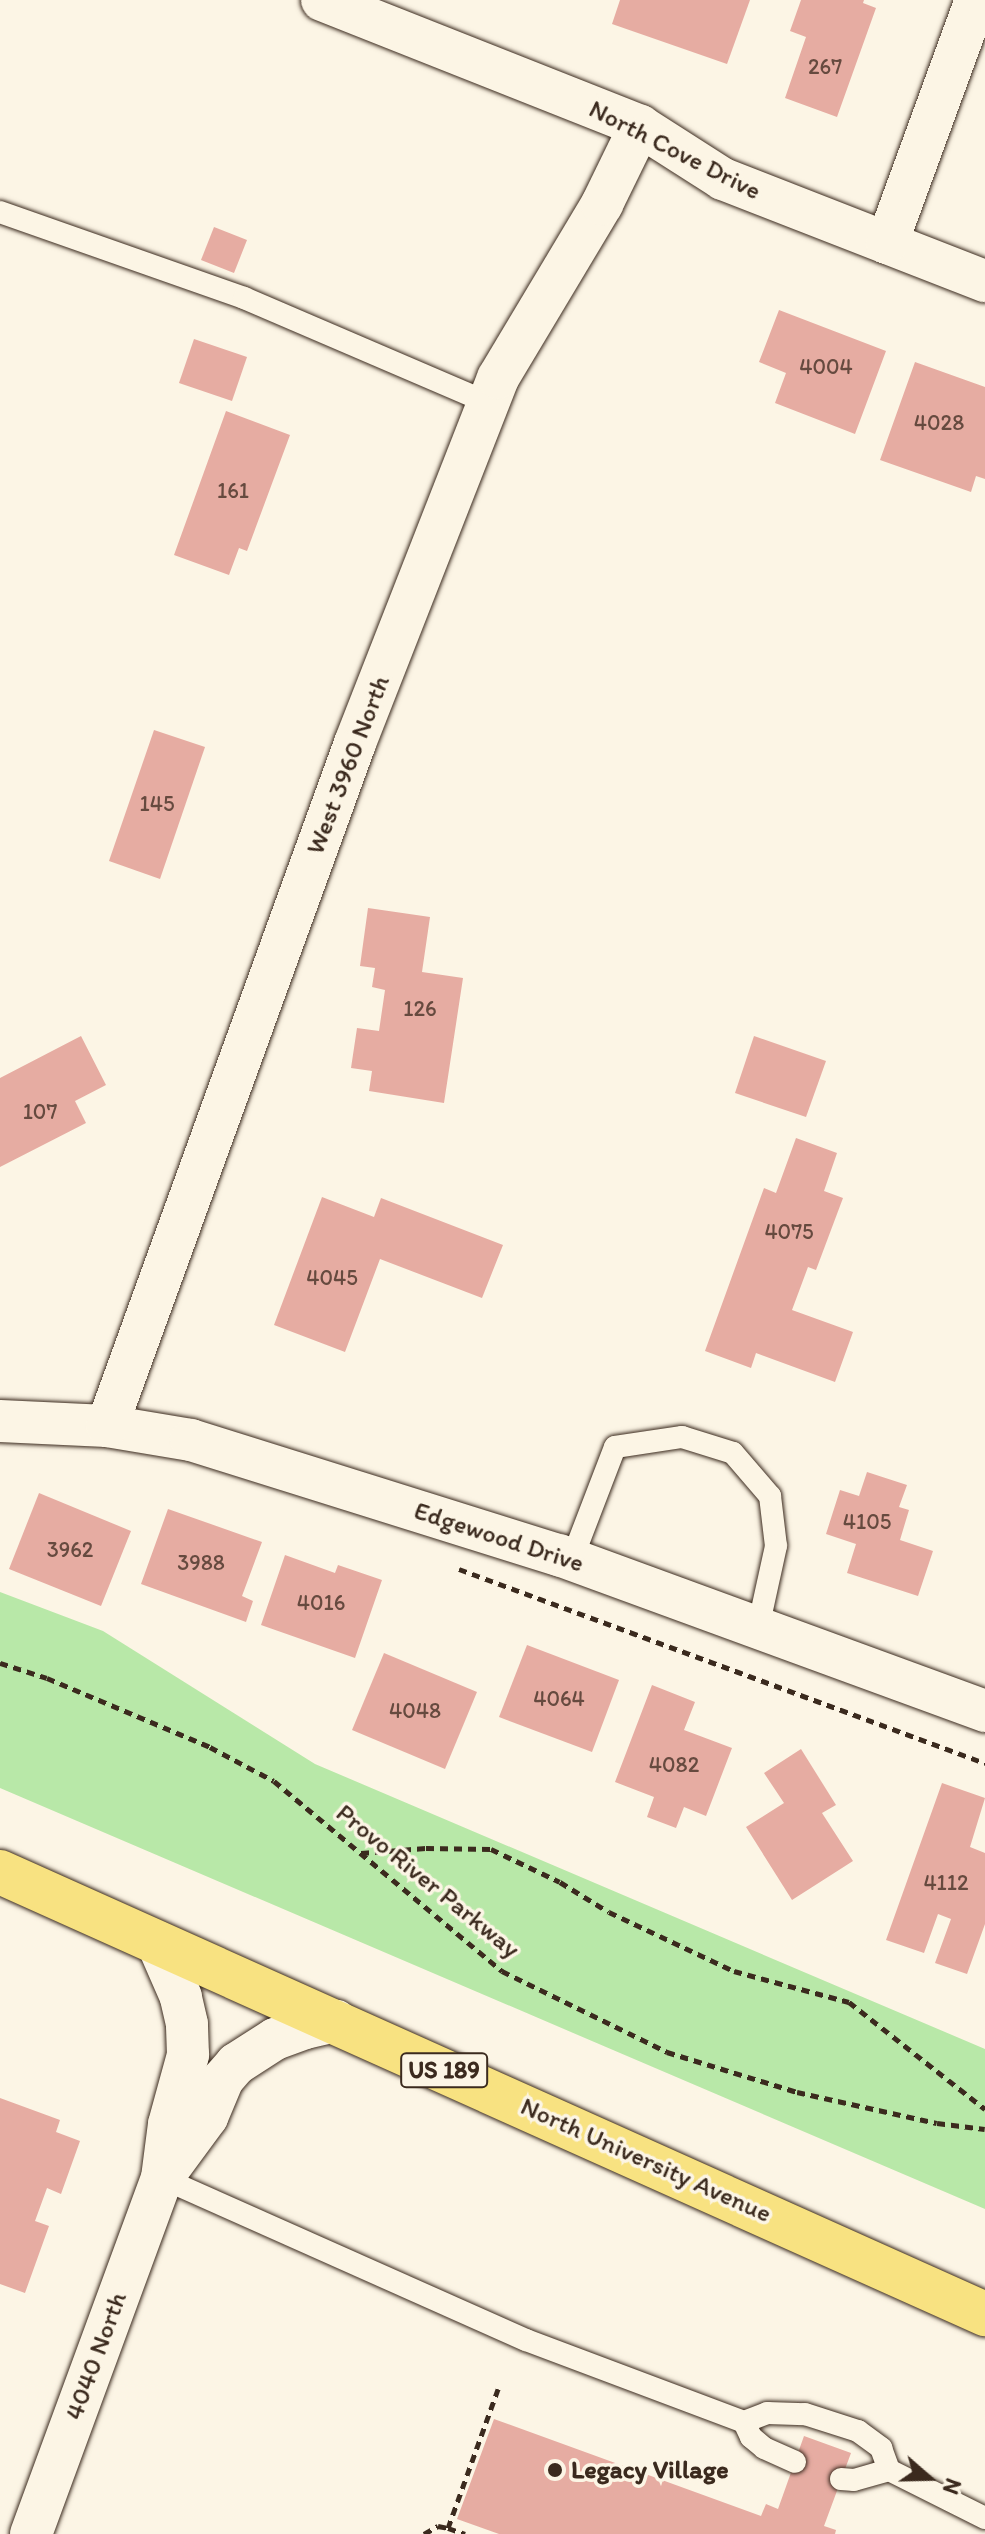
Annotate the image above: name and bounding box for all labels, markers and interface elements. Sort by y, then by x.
house number: 267 [808,54,842,80]
street label: North Cove Drive [584,93,766,207]
house number: 4004 [799,354,853,380]
house number: 4028 [914,410,964,436]
house number: 161 [217,478,249,504]
street label: West 3960 North [300,671,396,859]
house number: 145 [140,791,174,817]
house number: 126 [403,996,437,1022]
house number: 107 [23,1099,57,1125]
house number: 4075 [764,1219,814,1245]
house number: 4045 [306,1265,358,1291]
street label: Edgewood Drive [410,1495,588,1579]
house number: 4105 [843,1509,891,1535]
house number: 3962 [47,1537,93,1563]
house number: 3988 [177,1550,225,1576]
house number: 4016 [297,1590,345,1616]
house number: 4064 [533,1686,585,1712]
house number: 4048 [389,1698,441,1724]
house number: 4082 [649,1752,699,1778]
street label: Provo River Parkway [330,1798,526,1964]
house number: 4112 [923,1870,969,1896]
road number: US 189 [400,2050,488,2090]
street label: North University Avenue [516,2091,776,2229]
street label: 4040 North [58,2288,134,2424]
north arrow [889,2438,969,2518]
place label: Legacy Village [571,2454,728,2486]
marker: Legacy Village [546,2461,564,2479]
text: N [937,2475,967,2498]

